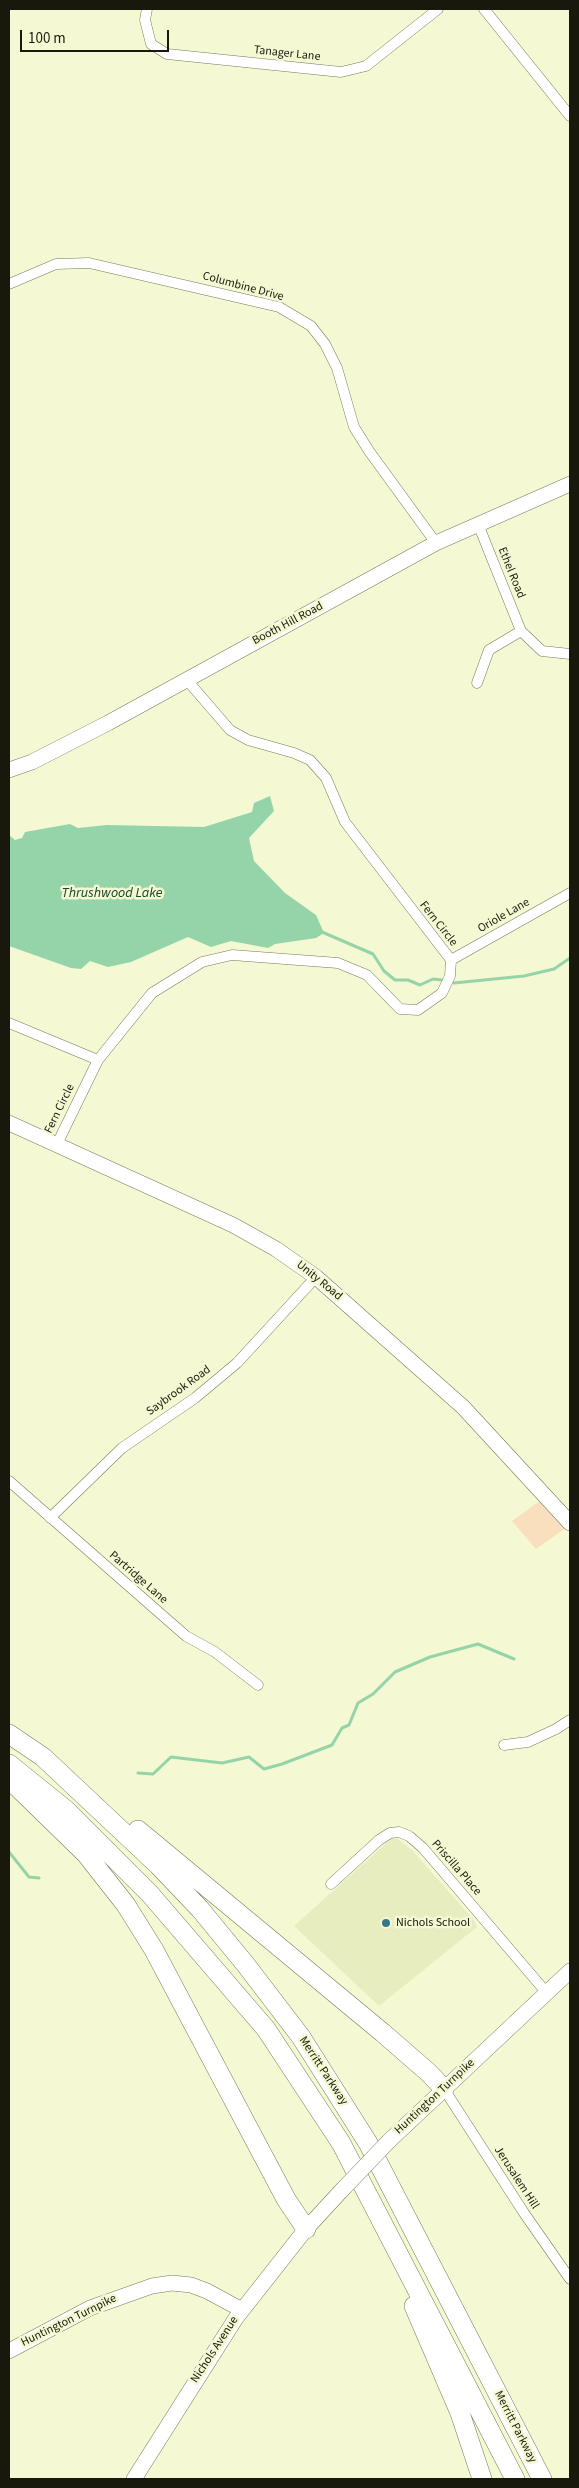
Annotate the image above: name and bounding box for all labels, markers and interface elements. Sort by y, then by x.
scale bar [22,20,171,52]
text: 100 m [28,28,66,49]
street label: Tanager Lane [253,43,321,65]
street label: Columbine Drive [201,269,285,305]
street label: Ethel Road [494,545,528,601]
street label: Booth Hill Road [250,599,326,649]
water label: Thrushwood Lake [62,886,162,902]
street label: Oriole Lane [476,895,532,937]
street label: Fern Circle [416,899,460,949]
street label: Fern Circle [42,1082,78,1136]
street label: Unity Road [293,1258,345,1304]
street label: Saybrook Road [144,1363,214,1419]
street label: Partridge Lane [106,1549,170,1607]
street label: Priscilla Place [428,1837,484,1899]
place label: Nichols School [396,1916,470,1930]
marker: Nichols School [380,1917,392,1929]
street label: Merritt Parkway [295,2034,351,2108]
street label: Huntington Turnpike [392,2056,478,2138]
street label: Jerusalem Hill [490,2144,542,2212]
street label: Huntington Turnpike [19,2292,119,2350]
street label: Nichols Avenue [188,2314,242,2386]
street label: Merritt Parkway [491,2389,539,2465]

